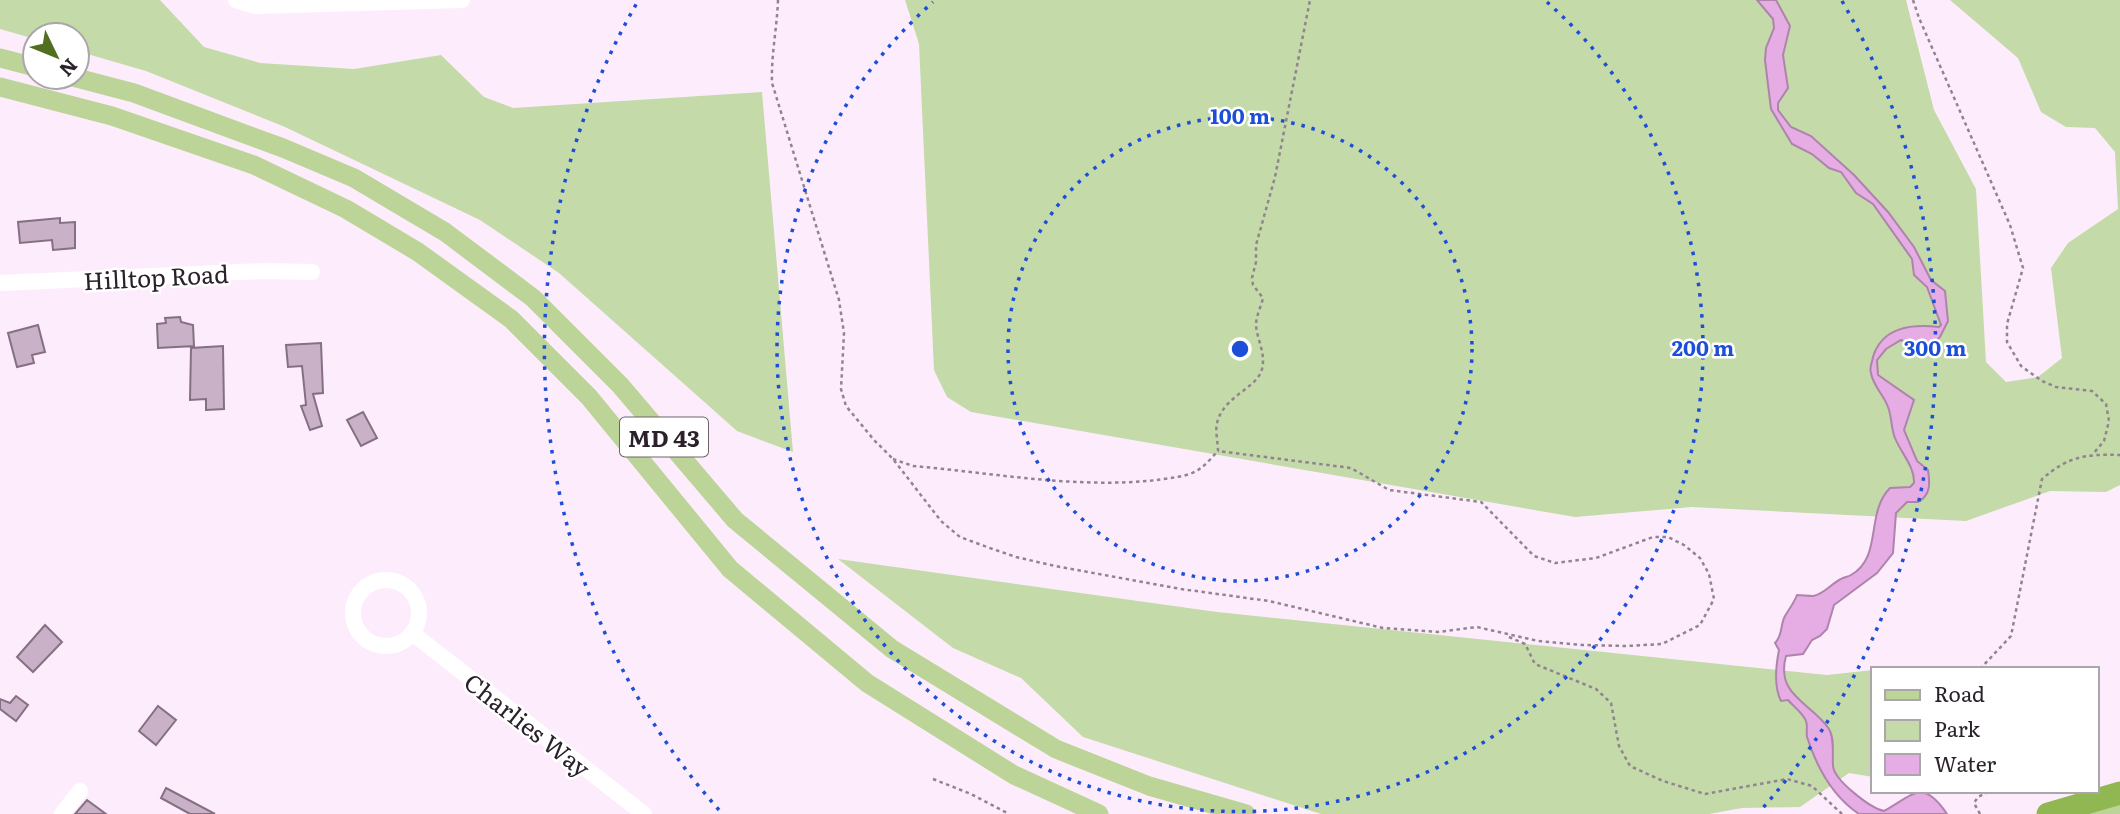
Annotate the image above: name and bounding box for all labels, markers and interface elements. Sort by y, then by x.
north arrow [21,21,91,91]
text: N [53,53,85,84]
text: 100 m [1210,99,1270,130]
street label: Hilltop Road [83,255,230,297]
text: 200 m [1672,331,1734,362]
text: 300 m [1904,331,1966,362]
centre of rings [1228,337,1252,361]
road number: MD 43 [620,418,708,457]
street label: Charlies Way [458,664,598,784]
legend [1871,667,2099,793]
text: Road [1934,677,1985,708]
text: Park [1934,712,1980,743]
text: Water [1934,747,1996,778]

